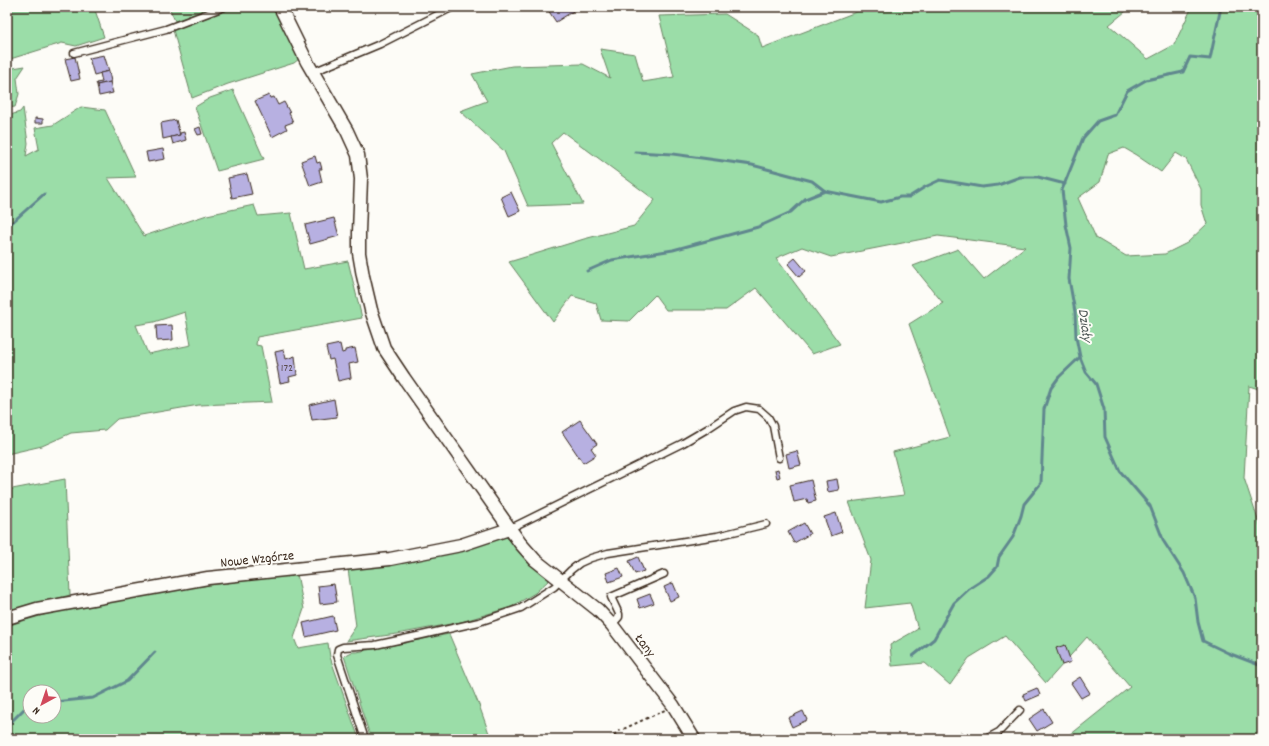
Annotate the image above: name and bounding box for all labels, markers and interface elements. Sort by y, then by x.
water label: Działy [1071,307,1097,345]
house number: 172 [281,360,293,377]
street label: Nowe Wzgórze [219,546,295,574]
street label: Łany [628,630,660,662]
north arrow [22,684,62,724]
text: N [29,702,44,718]

